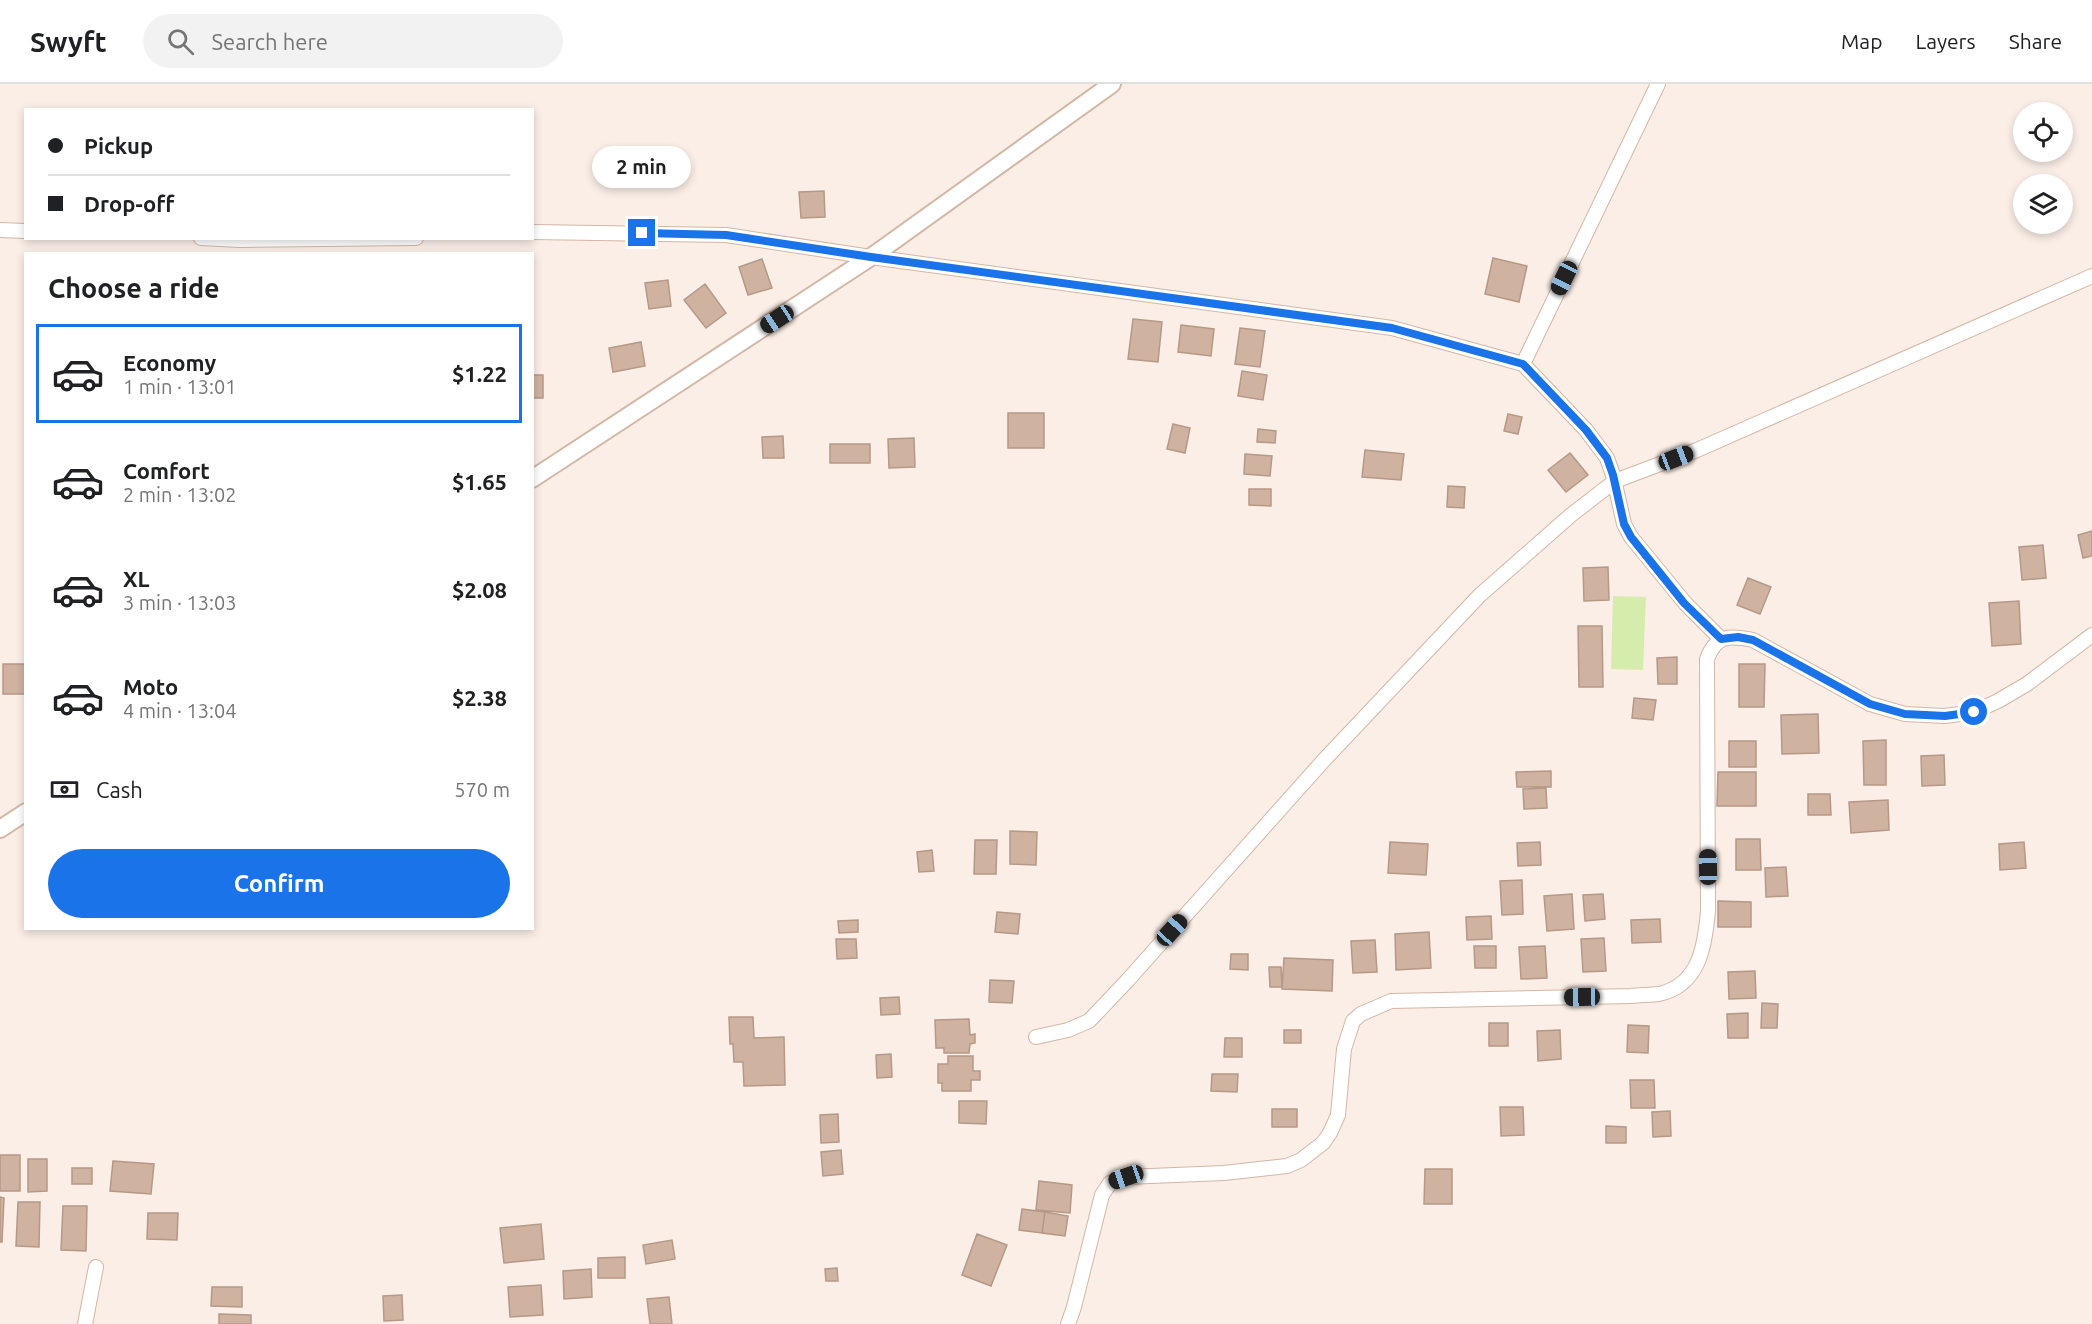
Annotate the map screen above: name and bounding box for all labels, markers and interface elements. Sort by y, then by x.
search box [143,14,563,68]
icon: search [164,25,197,58]
text: Swyft [30,26,107,57]
text: Search here [212,29,328,54]
text: Map [1841,29,1882,53]
text: Layers [1915,29,1976,53]
text: Share [2009,29,2062,53]
map controls [2013,102,2073,234]
button: locate [2013,102,2073,162]
text: Pickup [84,133,153,158]
callout: 2 min [592,146,692,188]
text: 2 min [616,155,667,178]
button: layers [2013,174,2073,234]
text: Drop-off [84,191,174,216]
route end [628,219,655,246]
car [1548,258,1580,298]
text: Choose a ride [48,273,220,303]
car [757,302,797,336]
icon: car [51,347,105,401]
text: Economy [123,350,216,375]
text: $1.22 [452,361,507,386]
text: 1 min · 13:01 [123,375,237,398]
car [1656,443,1696,473]
icon: car [51,455,105,509]
text: Comfort [123,458,210,483]
text: $1.65 [452,469,507,494]
text: 2 min · 13:02 [123,483,237,506]
icon: car [51,563,105,617]
text: XL [123,566,150,591]
text: $2.08 [452,577,507,602]
text: 3 min · 13:03 [123,591,237,614]
icon: car [51,671,105,725]
text: Moto [123,674,178,699]
text: $2.38 [452,685,507,710]
route start [1960,698,1987,725]
text: 4 min · 13:04 [123,699,237,722]
icon: cash [48,773,81,806]
text: Cash [96,777,143,802]
text: 570 m [454,778,510,801]
button: Confirm [48,849,510,918]
car [1699,849,1717,885]
car [1153,911,1191,949]
car [1564,988,1600,1006]
car [1106,1163,1146,1191]

